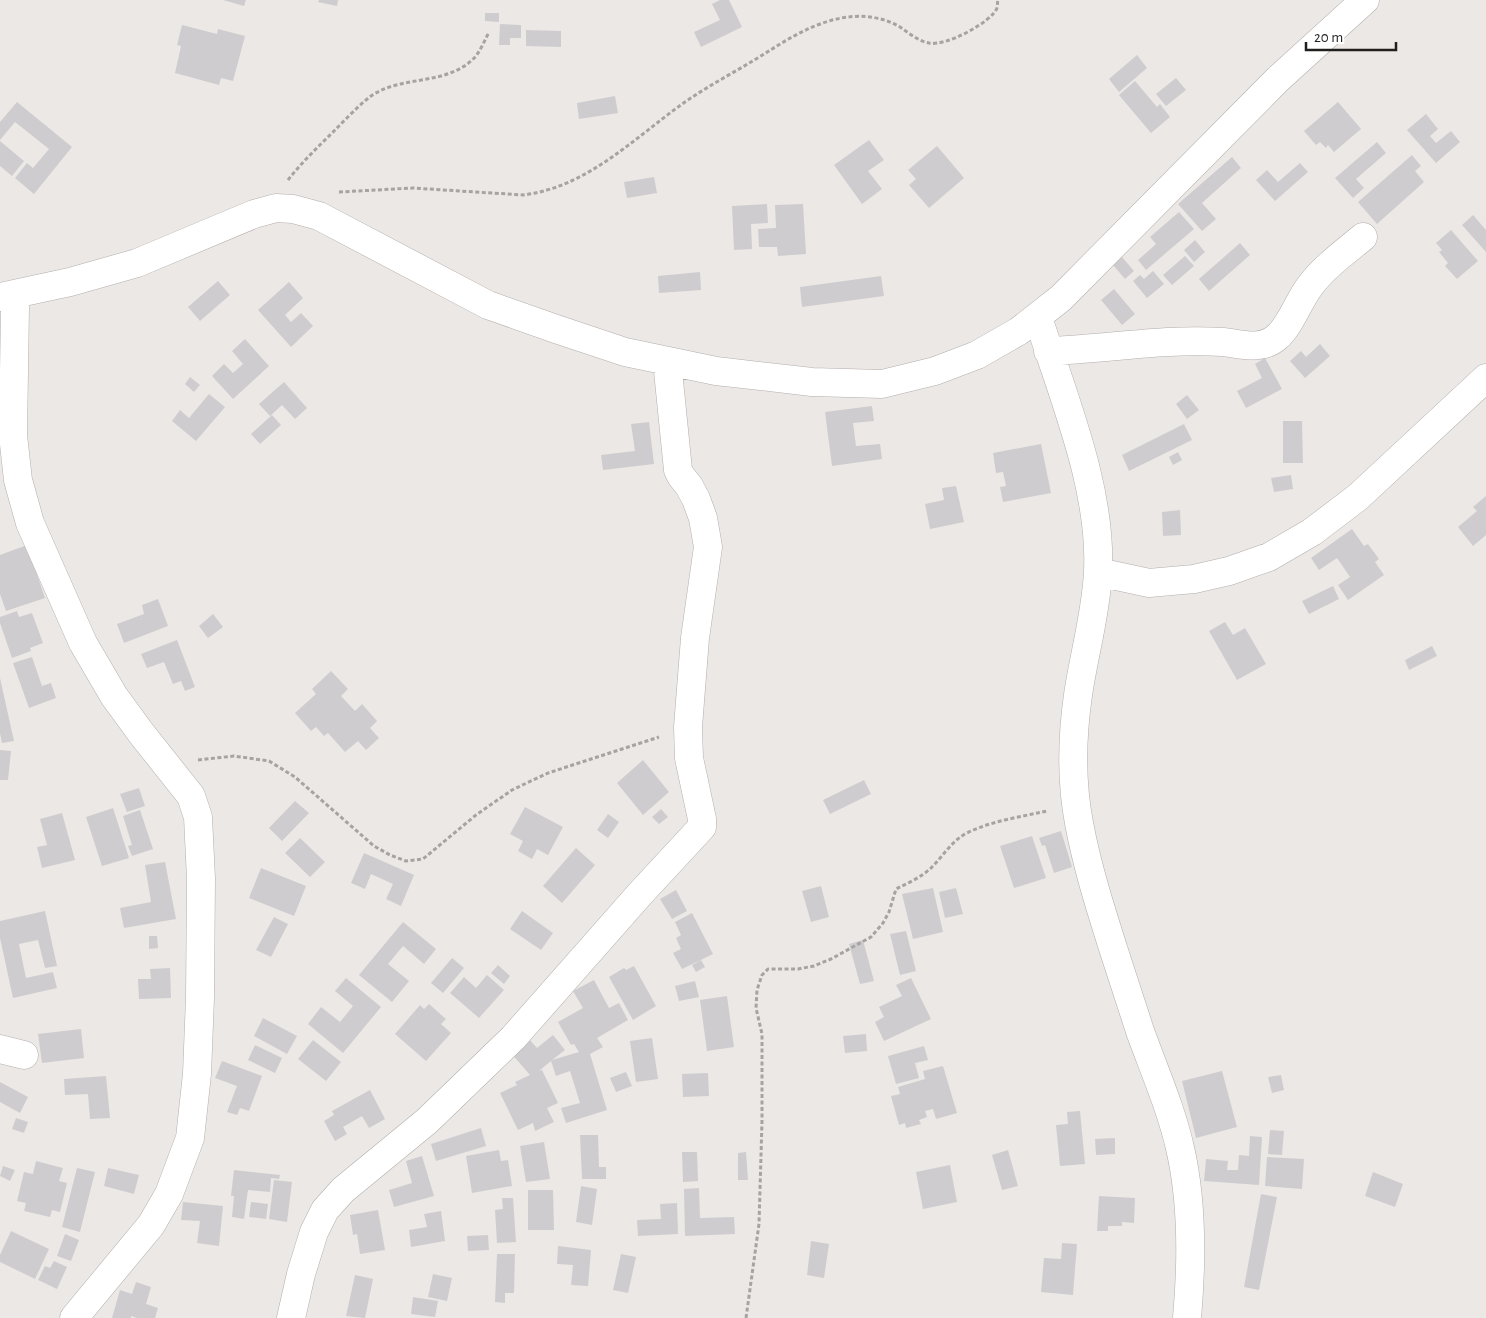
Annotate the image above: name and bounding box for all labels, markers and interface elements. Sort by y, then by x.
scale bar [1306,20,1396,52]
text: 20 m [1314,30,1343,45]

